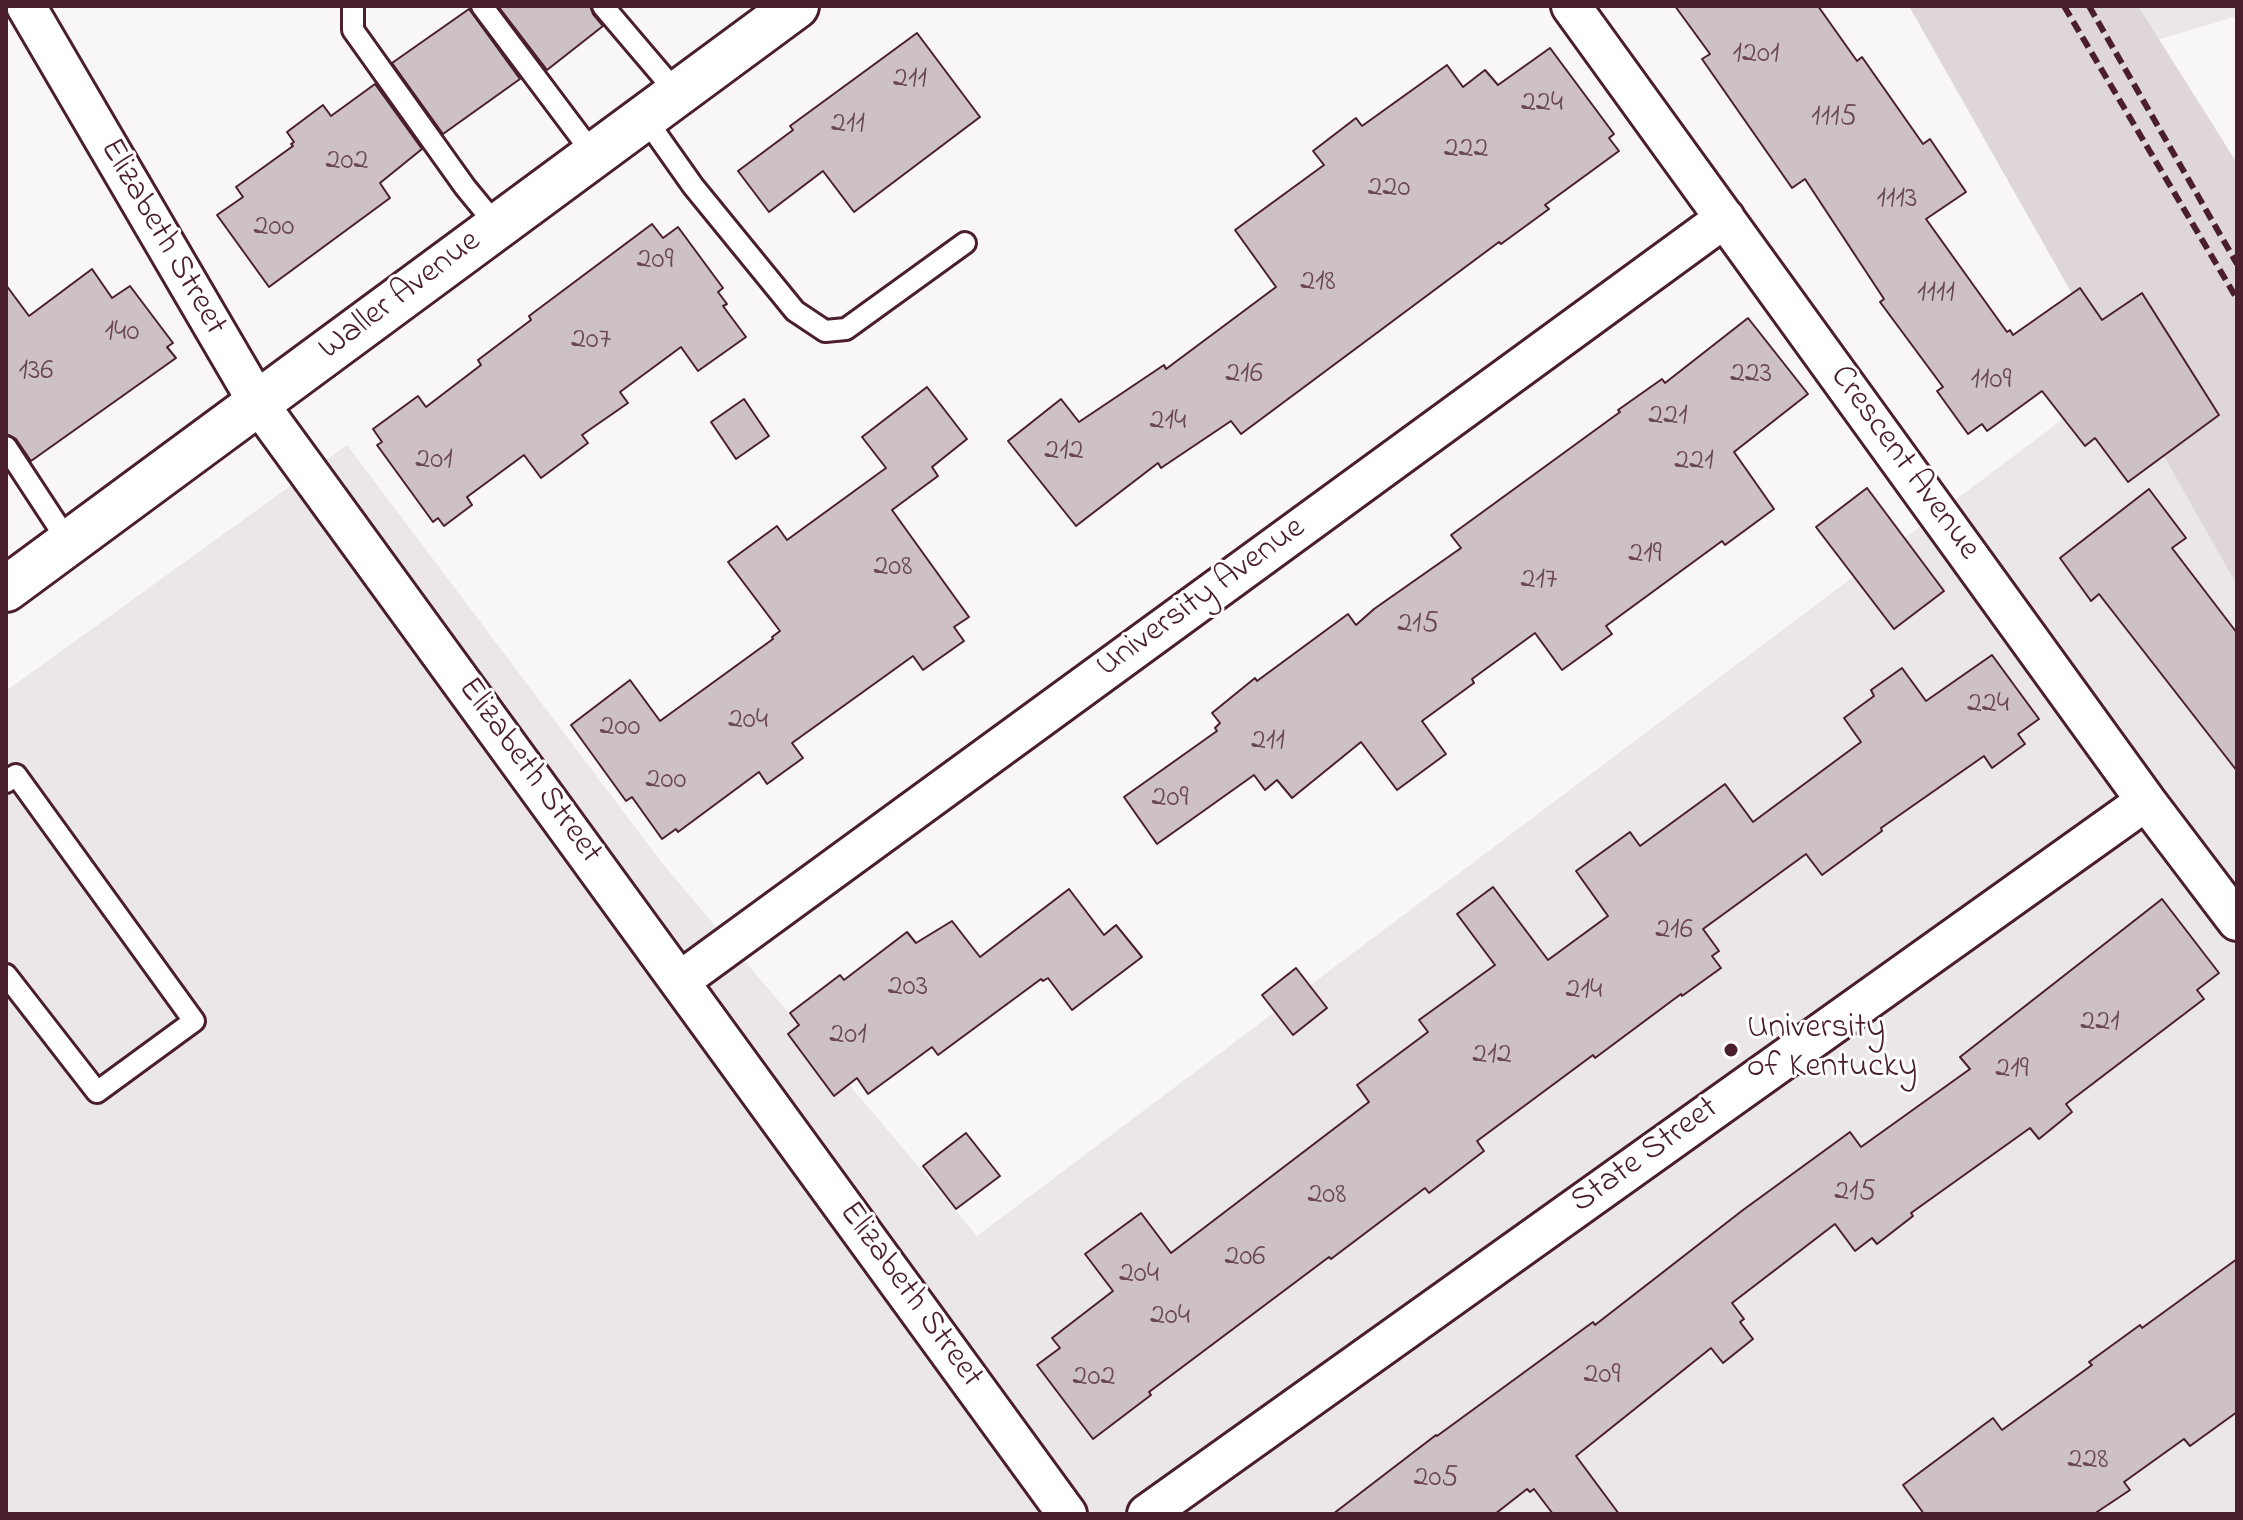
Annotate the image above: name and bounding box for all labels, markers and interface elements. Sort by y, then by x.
house number: 1201 [1733,38,1779,74]
house number: 211 [893,63,927,99]
house number: 224 [1521,87,1563,123]
house number: 1115 [1811,101,1857,137]
house number: 211 [831,108,865,144]
street label: Elizabeth Street [88,133,234,343]
house number: 222 [1444,133,1488,169]
house number: 202 [326,145,368,181]
house number: 220 [1368,172,1410,208]
house number: 1113 [1876,183,1918,219]
house number: 200 [254,211,294,247]
street label: Waller Avenue [312,223,490,371]
house number: 209 [637,244,673,280]
house number: 218 [1300,266,1336,302]
house number: 1111 [1917,277,1955,313]
house number: 140 [105,316,139,352]
house number: 207 [571,324,611,360]
house number: 136 [18,355,54,391]
house number: 216 [1225,358,1263,394]
house number: 223 [1730,358,1772,394]
street label: Crescent Avenue [1819,359,1987,569]
house number: 1109 [1970,364,2012,400]
house number: 221 [1648,400,1688,436]
house number: 214 [1150,405,1186,441]
house number: 212 [1044,435,1084,471]
house number: 201 [415,444,453,480]
house number: 221 [1674,445,1714,481]
street label: University Avenue [1090,510,1314,688]
house number: 219 [1628,538,1662,574]
house number: 208 [873,551,913,587]
house number: 217 [1521,564,1557,600]
house number: 215 [1397,608,1439,644]
street label: Elizabeth Street [447,671,609,873]
house number: 224 [1967,688,2009,724]
house number: 204 [728,704,768,740]
house number: 200 [600,711,640,747]
house number: 211 [1251,725,1285,761]
house number: 200 [646,764,686,800]
house number: 209 [1152,782,1188,818]
house number: 216 [1655,914,1693,950]
house number: 203 [888,971,928,1007]
house number: 214 [1566,974,1602,1010]
house number: 221 [2080,1006,2120,1042]
place label: University of Kentucky [1747,1010,1917,1090]
house number: 201 [829,1019,867,1055]
house number: 212 [1472,1039,1512,1075]
marker: University of Kentucky [1722,1041,1740,1059]
house number: 219 [1995,1053,2029,1089]
street label: State Street [1564,1090,1728,1224]
house number: 215 [1834,1176,1876,1212]
house number: 208 [1307,1179,1347,1215]
street label: Elizabeth Street [828,1195,990,1397]
house number: 206 [1224,1241,1266,1277]
house number: 204 [1119,1258,1159,1294]
house number: 204 [1150,1300,1190,1336]
house number: 209 [1584,1359,1620,1395]
house number: 202 [1073,1361,1115,1397]
house number: 228 [2067,1444,2109,1480]
house number: 205 [1413,1462,1459,1498]

